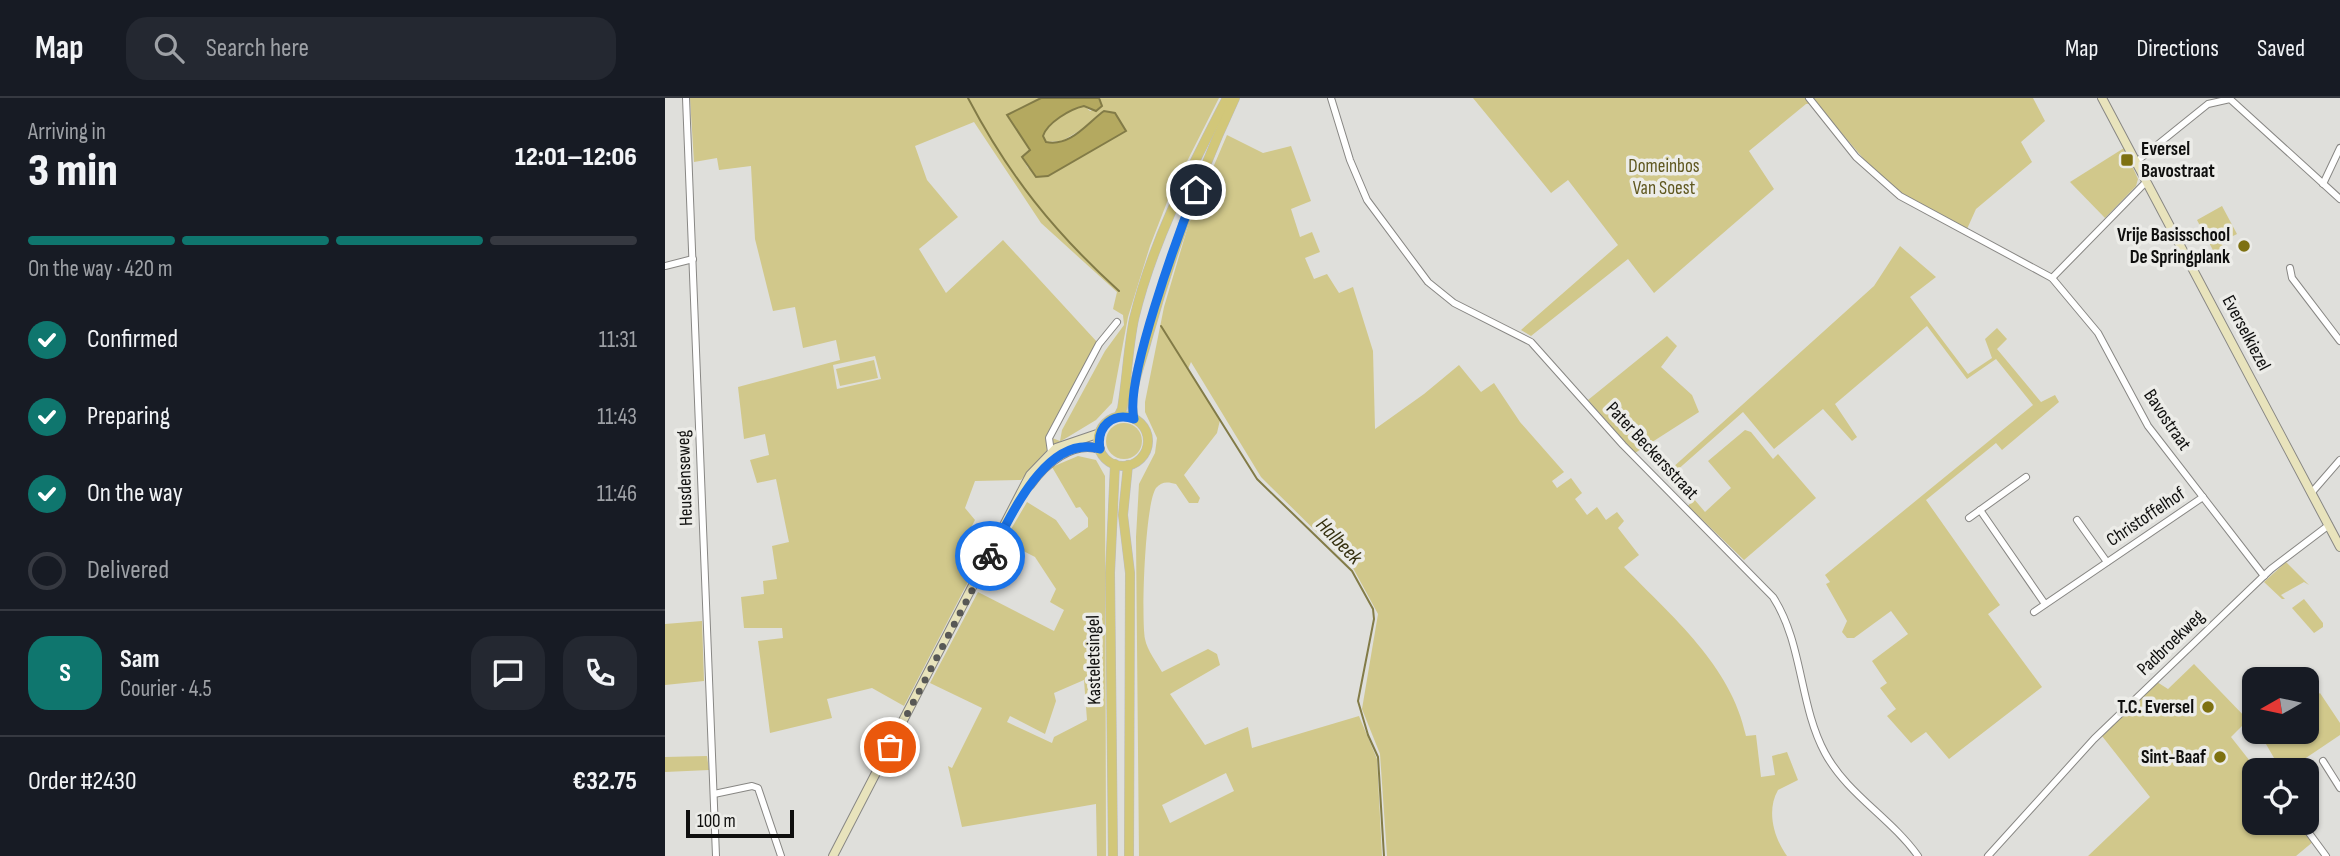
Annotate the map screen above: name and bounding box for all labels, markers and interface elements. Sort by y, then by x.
search box [126,17,616,80]
text: Map [35,28,84,68]
icon: search [150,29,188,67]
text: Search here [206,33,309,64]
text: Map [2065,34,2098,63]
text: Directions [2136,34,2219,63]
text: Saved [2257,34,2305,63]
text: Arriving in [28,118,106,146]
place label: Eversel Bavostraat [2141,138,2215,183]
text: 12:01–12:06 [515,142,637,173]
text: 3 min [28,144,118,199]
marker: Eversel Bavostraat [2119,152,2135,168]
park label: Domeinbos Van Soest [1628,155,1700,200]
pin [1166,160,1226,220]
icon: home [1177,171,1215,209]
place label: Vrije Basisschool De Springplank [2117,224,2230,269]
marker: Vrije Basisschool De Springplank [2236,238,2252,254]
text: On the way · 420 m [28,255,172,283]
street label: Everselkiezel [2217,291,2275,375]
icon: check [28,321,66,359]
text: Confirmed [87,324,178,355]
text: 11:31 [599,326,637,354]
street label: Bavostraat [2138,385,2196,455]
street label: Pater Beckersstraat [1601,397,1703,505]
icon: check [28,398,66,436]
text: Preparing [87,401,170,432]
text: 11:43 [597,403,637,431]
street label: Heusdenseweg [672,429,698,526]
icon: check [28,475,66,513]
text: On the way [87,478,183,509]
text: 11:46 [597,480,637,508]
street label: Christoffelhof [2102,482,2190,552]
water label: Halbeek [1311,512,1368,570]
courier [955,521,1025,591]
icon: bike [971,537,1009,575]
text: Delivered [87,555,169,586]
street label: Padbroekweg [2133,605,2210,681]
street label: Kasteletsingel [1082,615,1106,705]
button: chat [471,636,545,710]
button: phone [563,636,637,710]
text: Sam [120,644,160,675]
text: S [59,658,71,689]
north arrow [2242,667,2319,744]
map controls [2242,667,2319,835]
text: Courier · 4.5 [120,675,212,703]
place label: T.C. Eversel [2117,696,2194,719]
marker: T.C. Eversel [2200,699,2216,715]
pin [860,717,920,777]
icon: bag [871,728,909,766]
place label: Sint-Baaf [2141,746,2207,769]
marker: Sint-Baaf [2212,749,2228,765]
button: locate [2242,758,2319,835]
text: Order #2430 [28,766,137,797]
text: €32.75 [573,766,637,797]
scale bar [686,807,795,839]
text: 100 m [697,810,736,833]

